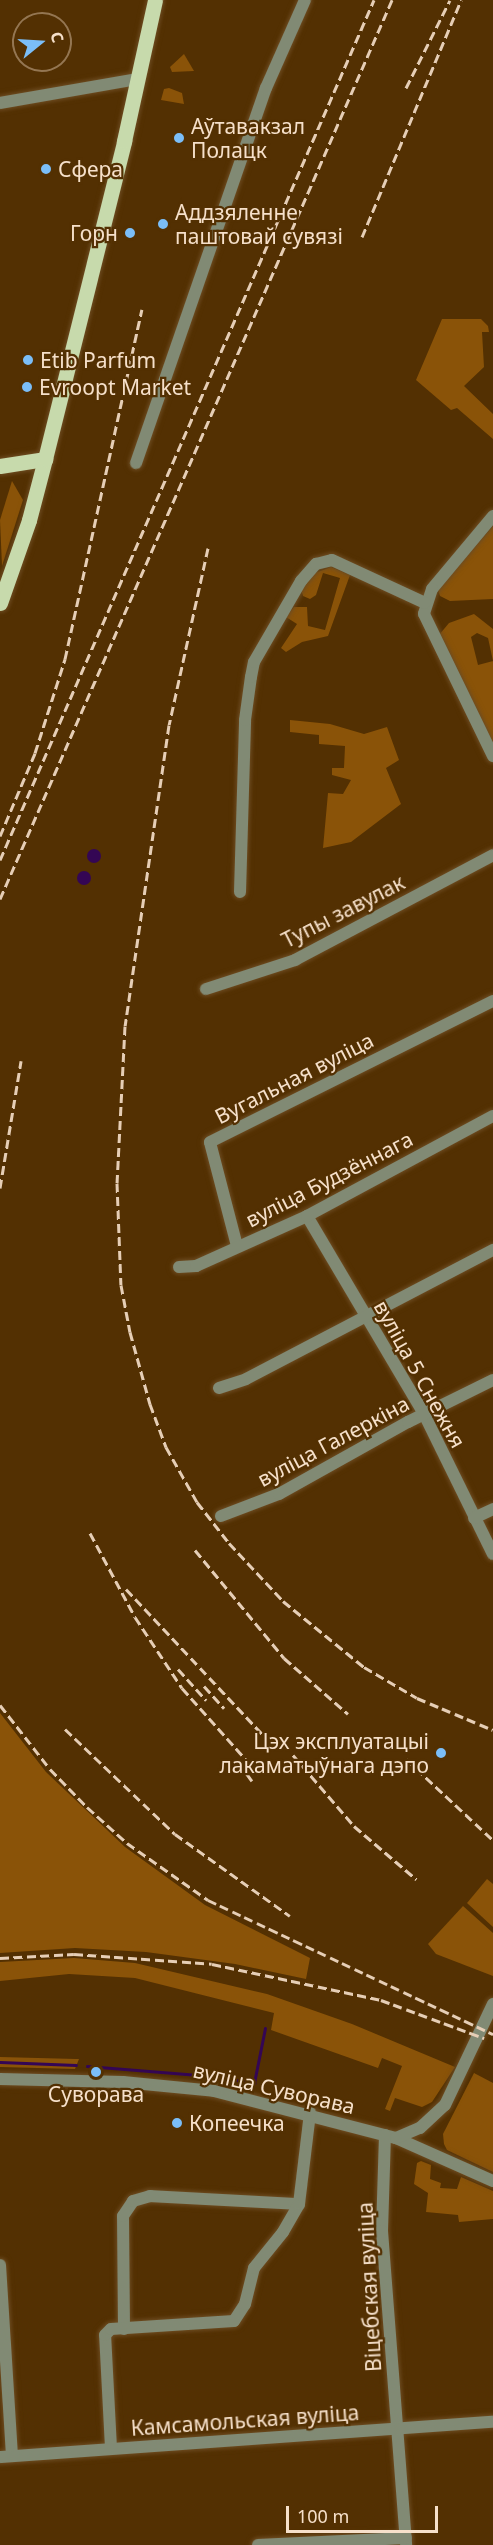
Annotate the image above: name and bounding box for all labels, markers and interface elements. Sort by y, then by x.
north arrow [12,12,72,72]
text: С [45,29,69,45]
place label: Аўтавакзал Полацк [191,113,305,163]
marker: Аўтавакзал Полацк [172,131,186,145]
place label: Сфера [58,156,123,182]
marker: Сфера [39,162,53,176]
place label: Аддзяленне паштовай сувязі [175,199,343,249]
marker: Аддзяленне паштовай сувязі [156,217,170,231]
place label: Горн [70,220,118,246]
marker: Горн [123,226,137,240]
place label: Etib Parfum [40,347,156,373]
marker: Etib Parfum [21,353,35,367]
place label: Evroopt Market [39,374,191,400]
marker: Evroopt Market [20,380,34,394]
street label: Тупы завулак [277,869,409,953]
street label: Вугальная вуліца [210,1027,378,1129]
street label: вуліца Будзённага [241,1126,417,1232]
street label: вуліца 5 Снежня [369,1296,471,1452]
street label: вуліца Галеркіна [253,1390,413,1492]
place label: Цэх эксплуатацыі лакаматыўнага дэпо [219,1728,429,1778]
marker: Цэх эксплуатацыі лакаматыўнага дэпо [434,1746,448,1760]
street label: вуліца Суворава [191,2057,357,2119]
marker: Суворава [89,2065,103,2079]
place label: Суворава [48,2081,144,2107]
place label: Копеечка [189,2110,285,2136]
marker: Копеечка [170,2116,184,2130]
street label: Віцебская вуліца [352,2202,386,2372]
street label: Камсамольская вуліца [130,2399,360,2441]
scale bar [289,2494,440,2532]
text: 100 m [297,2504,349,2528]

